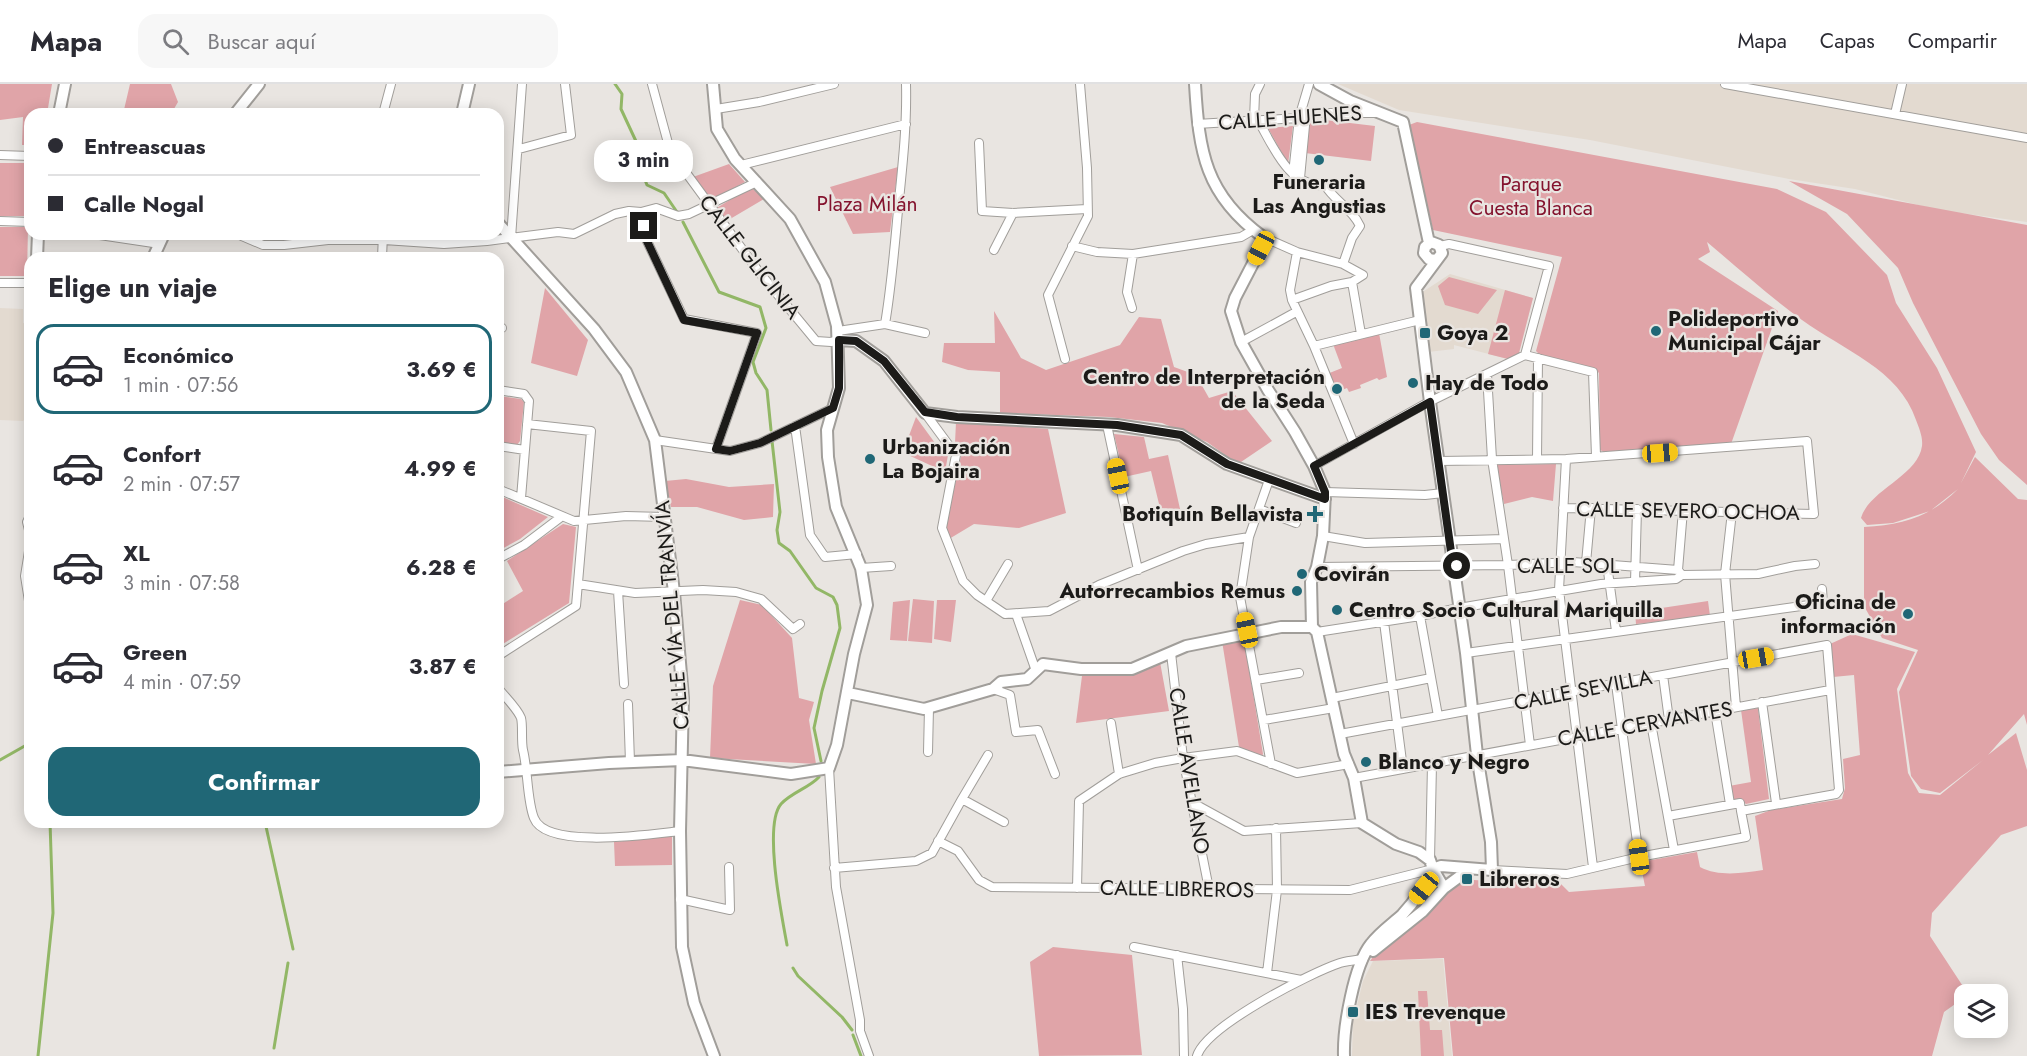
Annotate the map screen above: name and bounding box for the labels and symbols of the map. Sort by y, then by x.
street label: CALLE HUENES [1217,98,1363,138]
callout: 3 min [594,139,694,181]
marker: Funeraria Las Angustias [1312,153,1326,167]
place label: Funeraria Las Angustias [1252,167,1386,221]
park label: Parque Cuesta Blanca [1469,169,1593,223]
street label: CALLE GLICINIA [692,189,808,326]
park label: Plaza Milán [816,189,918,219]
route end [630,212,657,239]
car [1245,228,1277,268]
place label: Polideportivo Municipal Cájar [1668,304,1821,358]
place label: Goya 2 [1437,318,1509,348]
marker: Polideportivo Municipal Cájar [1649,324,1663,338]
marker: Goya 2 [1418,326,1432,340]
place label: Centro de Interpretación de la Seda [1083,362,1325,416]
place label: Hay de Todo [1425,368,1549,398]
marker: Hay de Todo [1406,376,1420,390]
marker: Centro de Interpretación de la Seda [1330,382,1344,396]
place label: Urbanización La Bojaira [882,432,1010,486]
car [1641,443,1679,463]
marker: Urbanización La Bojaira [863,452,877,466]
car [1105,457,1131,495]
street label: CALLE SEVERO OCHOA [1576,494,1800,528]
street label: CALLE VÍA DEL TRANVÍA [647,499,697,731]
place label: Botiquín Bellavista [1122,499,1303,529]
marker: Botiquín Bellavista [1308,507,1322,521]
street label: CALLE SOL [1517,551,1620,581]
route start [1443,552,1470,579]
place label: Covirán [1314,559,1390,589]
marker: Covirán [1295,567,1309,581]
place label: Autorrecambios Remus [1058,576,1285,606]
marker: Autorrecambios Remus [1290,584,1304,598]
place label: Oficina de información [1781,587,1896,641]
place label: Centro Socio Cultural Mariquilla [1349,595,1663,625]
marker: Centro Socio Cultural Mariquilla [1330,603,1344,617]
marker: Oficina de información [1901,607,1915,621]
car [1234,611,1260,649]
car [1737,646,1775,670]
street label: CALLE SEVILLA [1511,662,1655,718]
street label: CALLE AVELLANO [1161,686,1217,856]
street label: CALLE CERVANTES [1555,694,1735,754]
place label: Blanco y Negro [1378,747,1530,777]
marker: Blanco y Negro [1359,755,1373,769]
car [1628,838,1650,876]
place label: Libreros [1479,864,1560,894]
car [1406,868,1442,908]
marker: Libreros [1460,872,1474,886]
street label: CALLE LIBREROS [1100,873,1254,905]
place label: IES Trevenque [1365,997,1506,1027]
marker: IES Trevenque [1346,1005,1360,1019]

